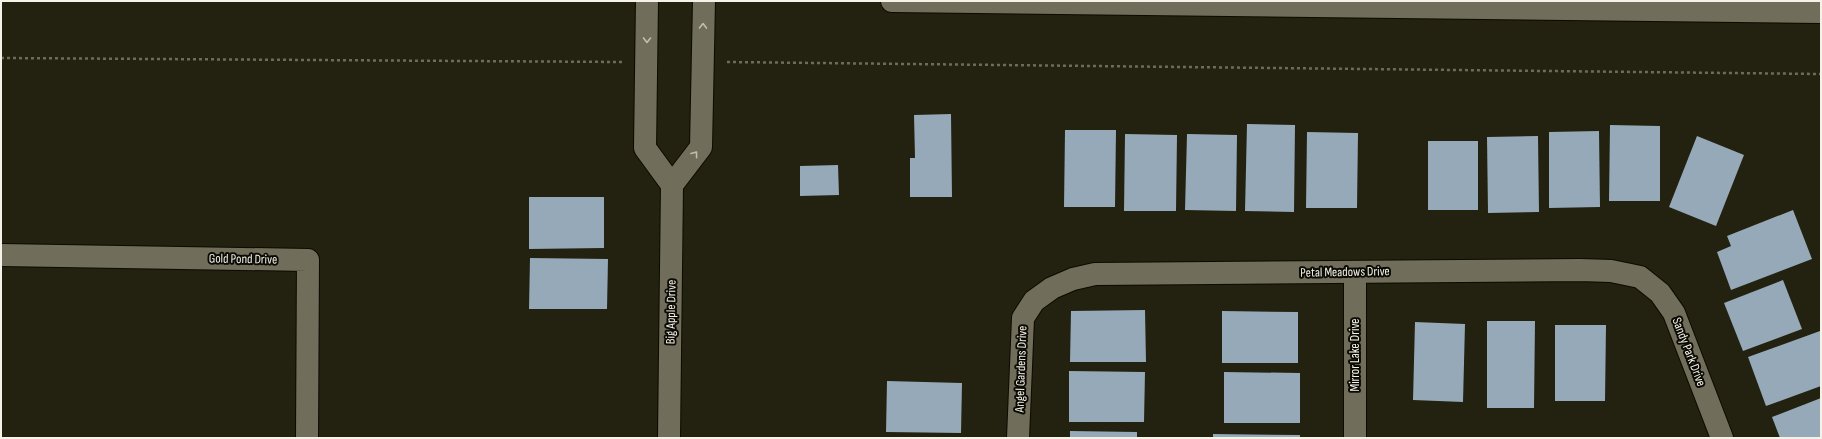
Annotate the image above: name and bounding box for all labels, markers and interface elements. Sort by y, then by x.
one-way arrow [699,23,708,29]
one-way arrow [643,37,651,43]
one-way arrow [691,151,698,158]
street label: Gold Pond Drive [209,250,277,268]
street label: Petal Meadows Drive [1300,263,1390,281]
street label: Big Apple Drive [662,280,680,344]
street label: Sandy Park Drive [1669,315,1709,389]
street label: Mirror Lake Drive [1347,318,1363,392]
street label: Angel Gardens Drive [1011,325,1031,414]

